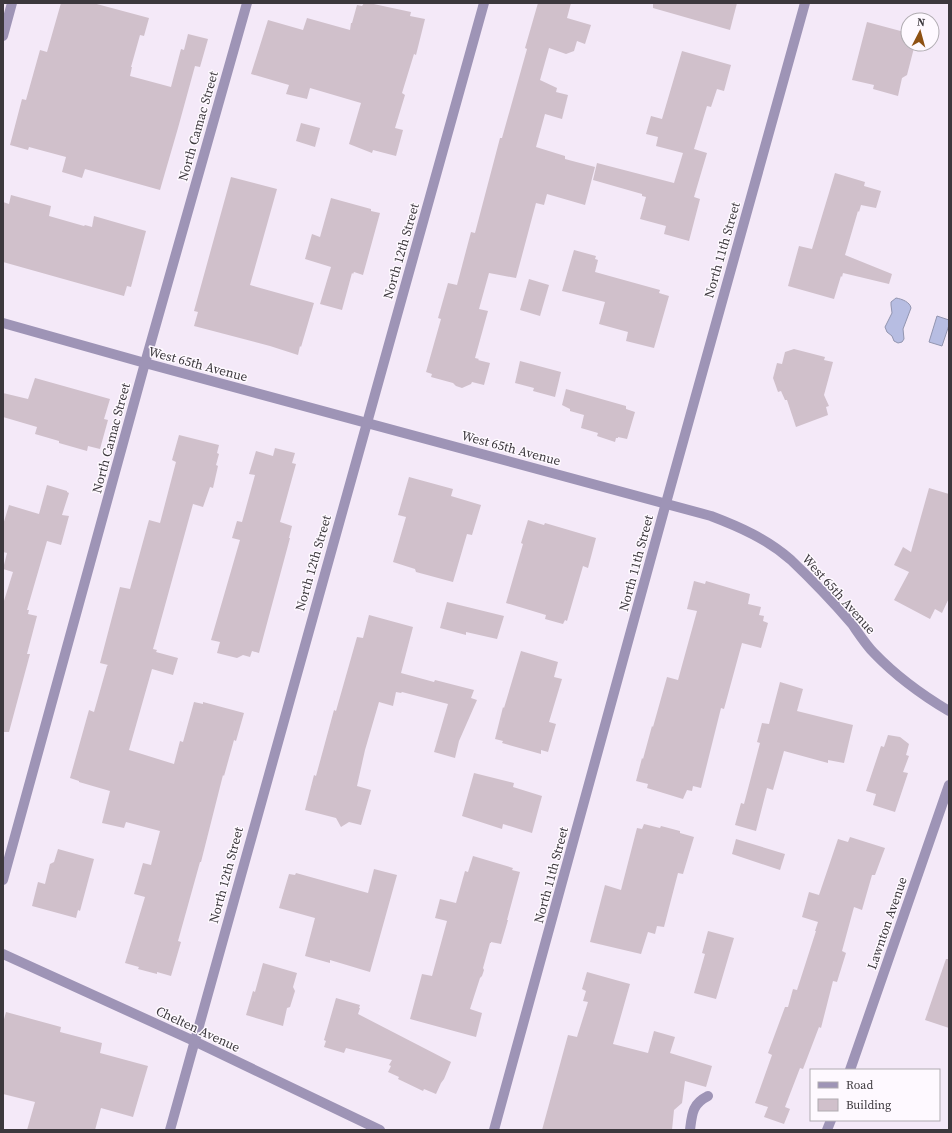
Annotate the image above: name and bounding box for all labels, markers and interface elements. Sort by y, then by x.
north arrow [900,12,940,52]
text: N [916,15,926,30]
street label: North Camac Street [174,68,222,183]
street label: North 11th Street [700,199,744,300]
street label: North 12th Street [379,200,423,301]
street label: West 65th Avenue [147,343,250,385]
street label: North Camac Street [88,380,134,495]
street label: West 65th Avenue [460,427,563,469]
street label: North 12th Street [291,512,335,613]
street label: North 11th Street [615,512,657,613]
street label: West 65th Avenue [799,550,880,638]
street label: North 12th Street [205,824,247,925]
street label: North 11th Street [530,824,572,925]
street label: Lawnton Avenue [863,874,911,972]
street label: Chelten Avenue [153,1002,243,1056]
legend [810,1069,940,1121]
text: Road [846,1077,873,1093]
text: Building [846,1097,891,1113]

